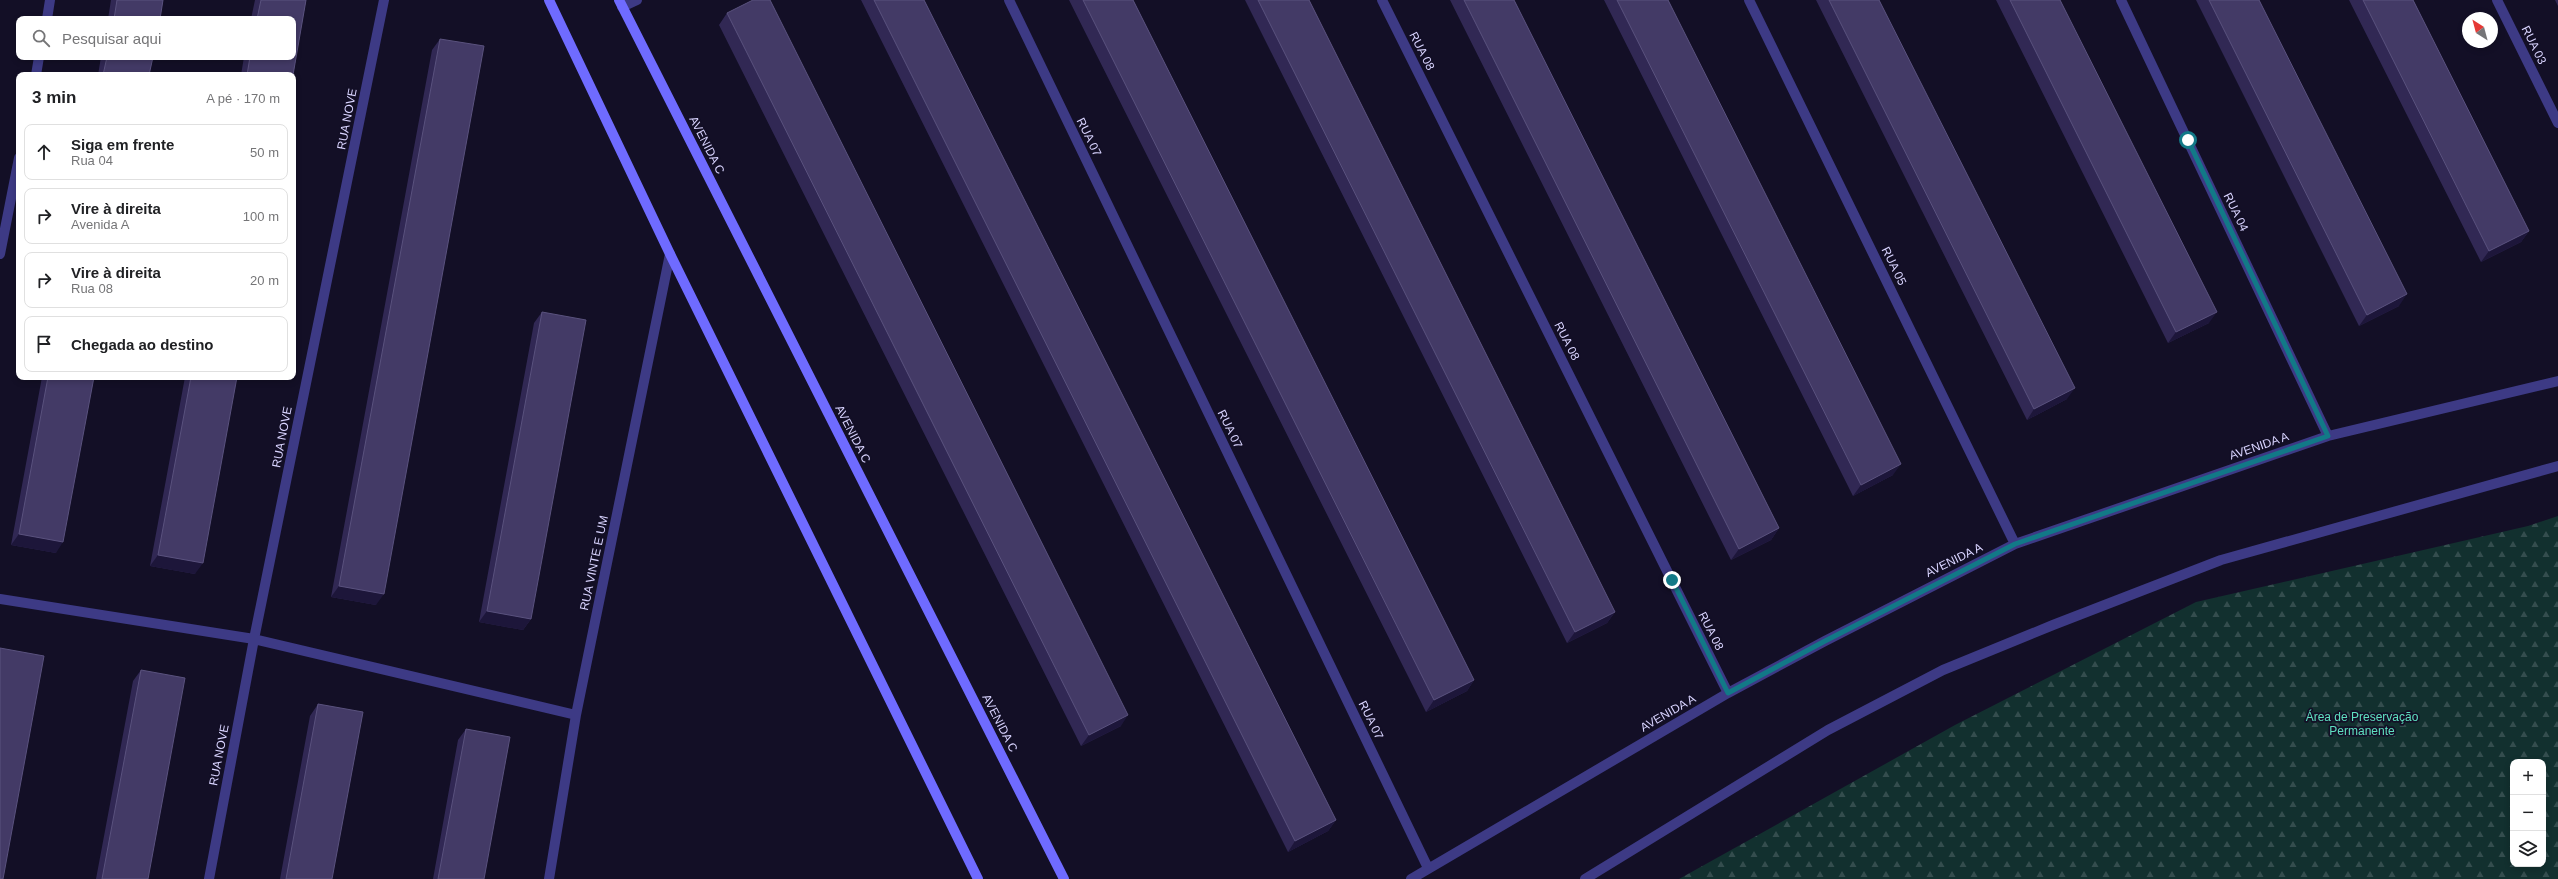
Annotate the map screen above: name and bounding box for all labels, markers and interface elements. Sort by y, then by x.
north arrow [2462,12,2498,48]
search box [16,16,296,60]
street label: RUA 03 [2519,23,2549,67]
icon: search [30,27,52,49]
street label: RUA 08 [1406,29,1438,73]
text: Pesquisar aqui [62,30,161,47]
street label: RUA NOVE [334,87,360,151]
text: 3 min [32,88,76,107]
text: A pé · 170 m [206,91,280,106]
street label: AVENIDA C [686,114,728,177]
street label: RUA 07 [1074,115,1104,159]
route start [2179,131,2197,149]
text: Siga em frente [71,136,174,153]
icon: ahead [33,141,55,163]
text: 50 m [250,145,279,160]
text: Rua 04 [71,153,113,168]
street label: RUA 04 [2221,190,2251,234]
text: Vire à direita [71,200,161,217]
icon: right [33,205,55,227]
text: 100 m [243,209,279,224]
text: Avenida A [71,217,129,232]
street label: RUA 05 [1879,244,1909,288]
text: Vire à direita [71,264,161,281]
icon: right [33,269,55,291]
text: 20 m [250,273,279,288]
text: Rua 08 [71,281,113,296]
street label: RUA 08 [1551,319,1583,363]
icon: arrive [33,333,55,355]
text: Chegada ao destino [71,336,214,353]
street label: AVENIDA C [832,403,874,466]
street label: RUA NOVE [269,405,295,469]
street label: RUA 07 [1215,407,1245,451]
street label: AVENIDA A [2227,429,2291,463]
street label: RUA VINTE E UM [577,514,611,612]
street label: AVENIDA A [1923,540,1985,580]
route end [1663,571,1681,589]
street label: RUA 08 [1695,609,1727,653]
street label: AVENIDA A [1638,691,1698,735]
street label: AVENIDA C [979,692,1021,755]
street label: RUA 07 [1356,698,1386,742]
park label: Área de Preservação Permanente [2306,709,2419,738]
street label: RUA NOVE [206,723,232,787]
map controls [2510,759,2546,867]
button: + [2510,759,2546,795]
button: − [2510,795,2546,831]
button: layers [2510,831,2546,867]

